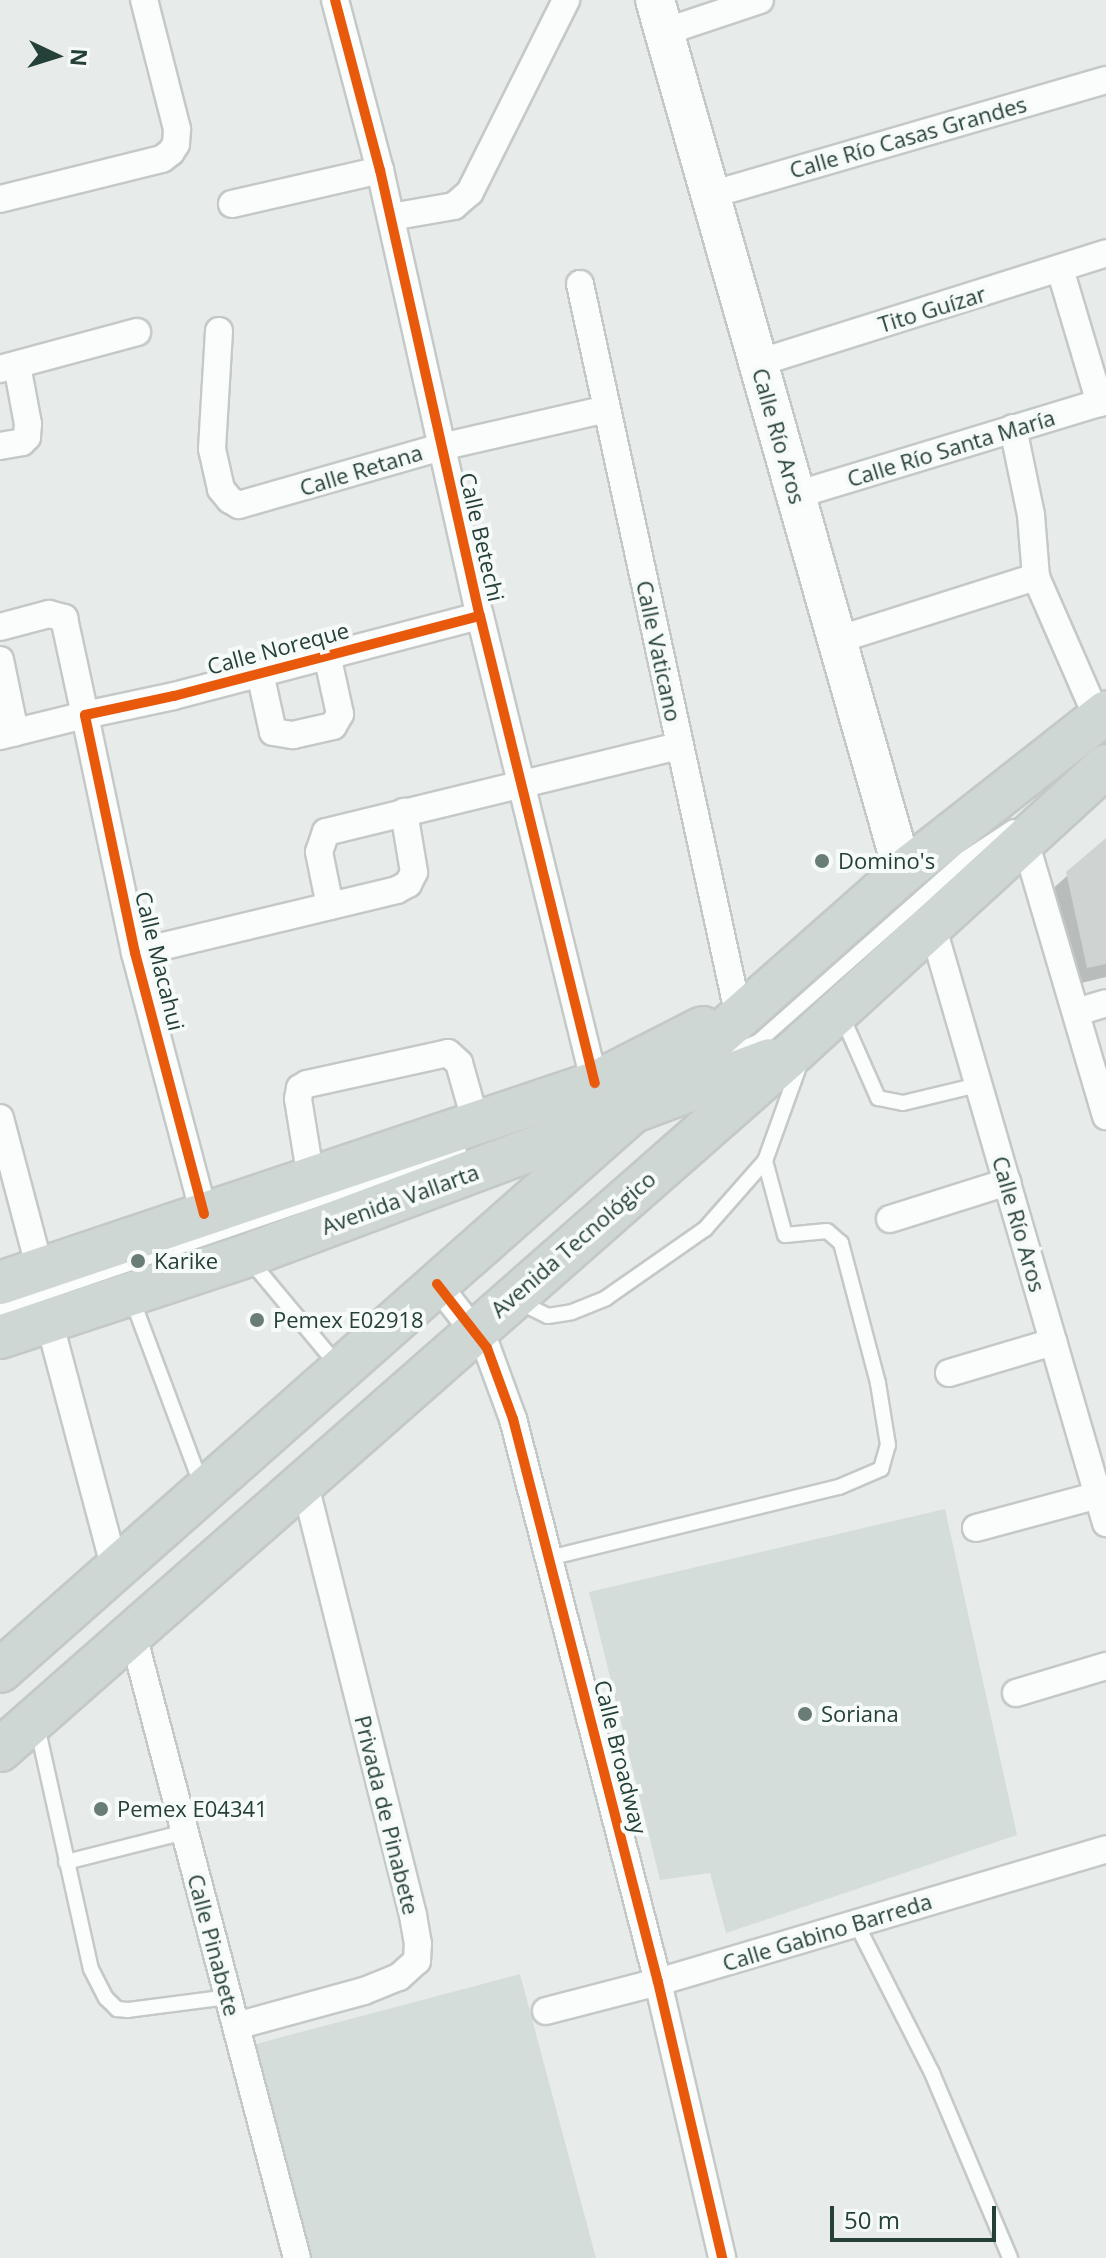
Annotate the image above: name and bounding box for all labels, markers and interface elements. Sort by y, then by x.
north arrow [16,16,96,96]
text: N [64,48,96,68]
street label: Calle Río Casas Grandes [786,91,1030,183]
street label: Tito Guízar [875,280,989,338]
street label: Calle Río Aros [747,365,811,507]
street label: Calle Río Santa María [844,404,1058,492]
street label: Calle Retana [296,439,426,501]
street label: Calle Betechi [454,470,510,604]
street label: Calle Vaticano [631,578,687,724]
street label: Calle Noreque [204,616,352,680]
place label: Domino's [838,848,935,874]
marker: Domino's [813,852,831,870]
street label: Calle Macahui [130,889,190,1033]
street label: Calle Río Aros [987,1153,1051,1295]
street label: Avenida Vallarta [318,1158,482,1240]
street label: Avenida Tecnológico [485,1165,661,1323]
place label: Karike [154,1248,218,1274]
marker: Karike [129,1252,147,1270]
place label: Pemex E02918 [273,1307,424,1333]
marker: Pemex E02918 [248,1311,266,1329]
street label: Calle Broadway [589,1677,653,1837]
place label: Soriana [821,1701,899,1727]
marker: Soriana [796,1705,814,1723]
street label: Privada de Pinabete [349,1713,425,1917]
place label: Pemex E04341 [117,1796,268,1822]
marker: Pemex E04341 [92,1800,110,1818]
street label: Calle Pinabete [182,1871,246,2019]
street label: Calle Gabino Barreda [719,1888,935,1976]
scale bar [834,2190,1000,2240]
text: 50 m [844,2203,900,2236]

